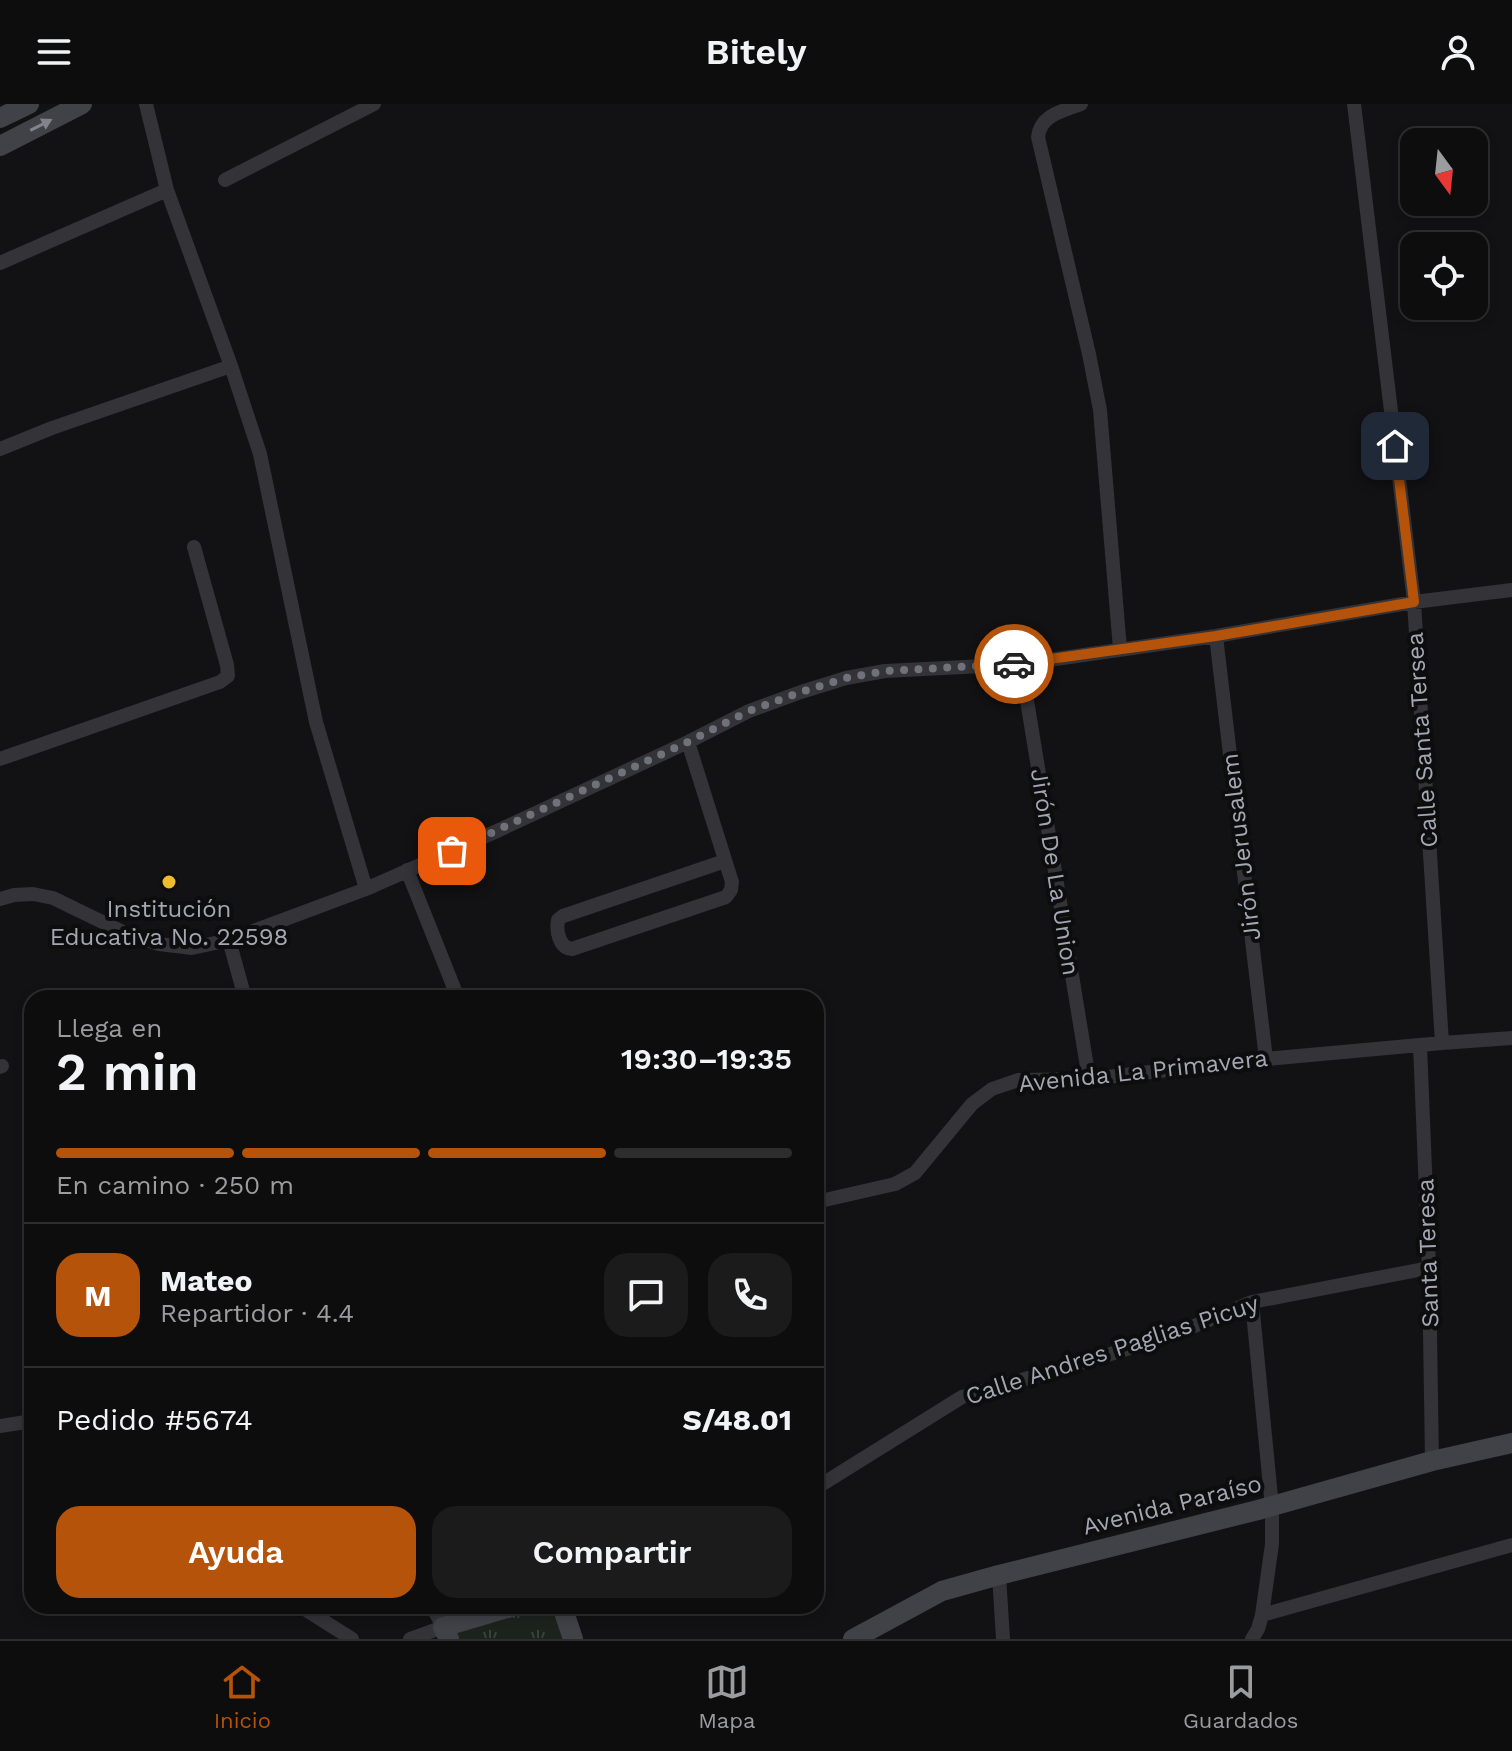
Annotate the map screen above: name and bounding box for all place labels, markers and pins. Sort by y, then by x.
pin [1361,412,1429,480]
pin [418,817,486,885]
marker: Institución Educativa No. 22598 [160,873,178,891]
place label: Institución Educativa No. 22598 [50,895,288,951]

